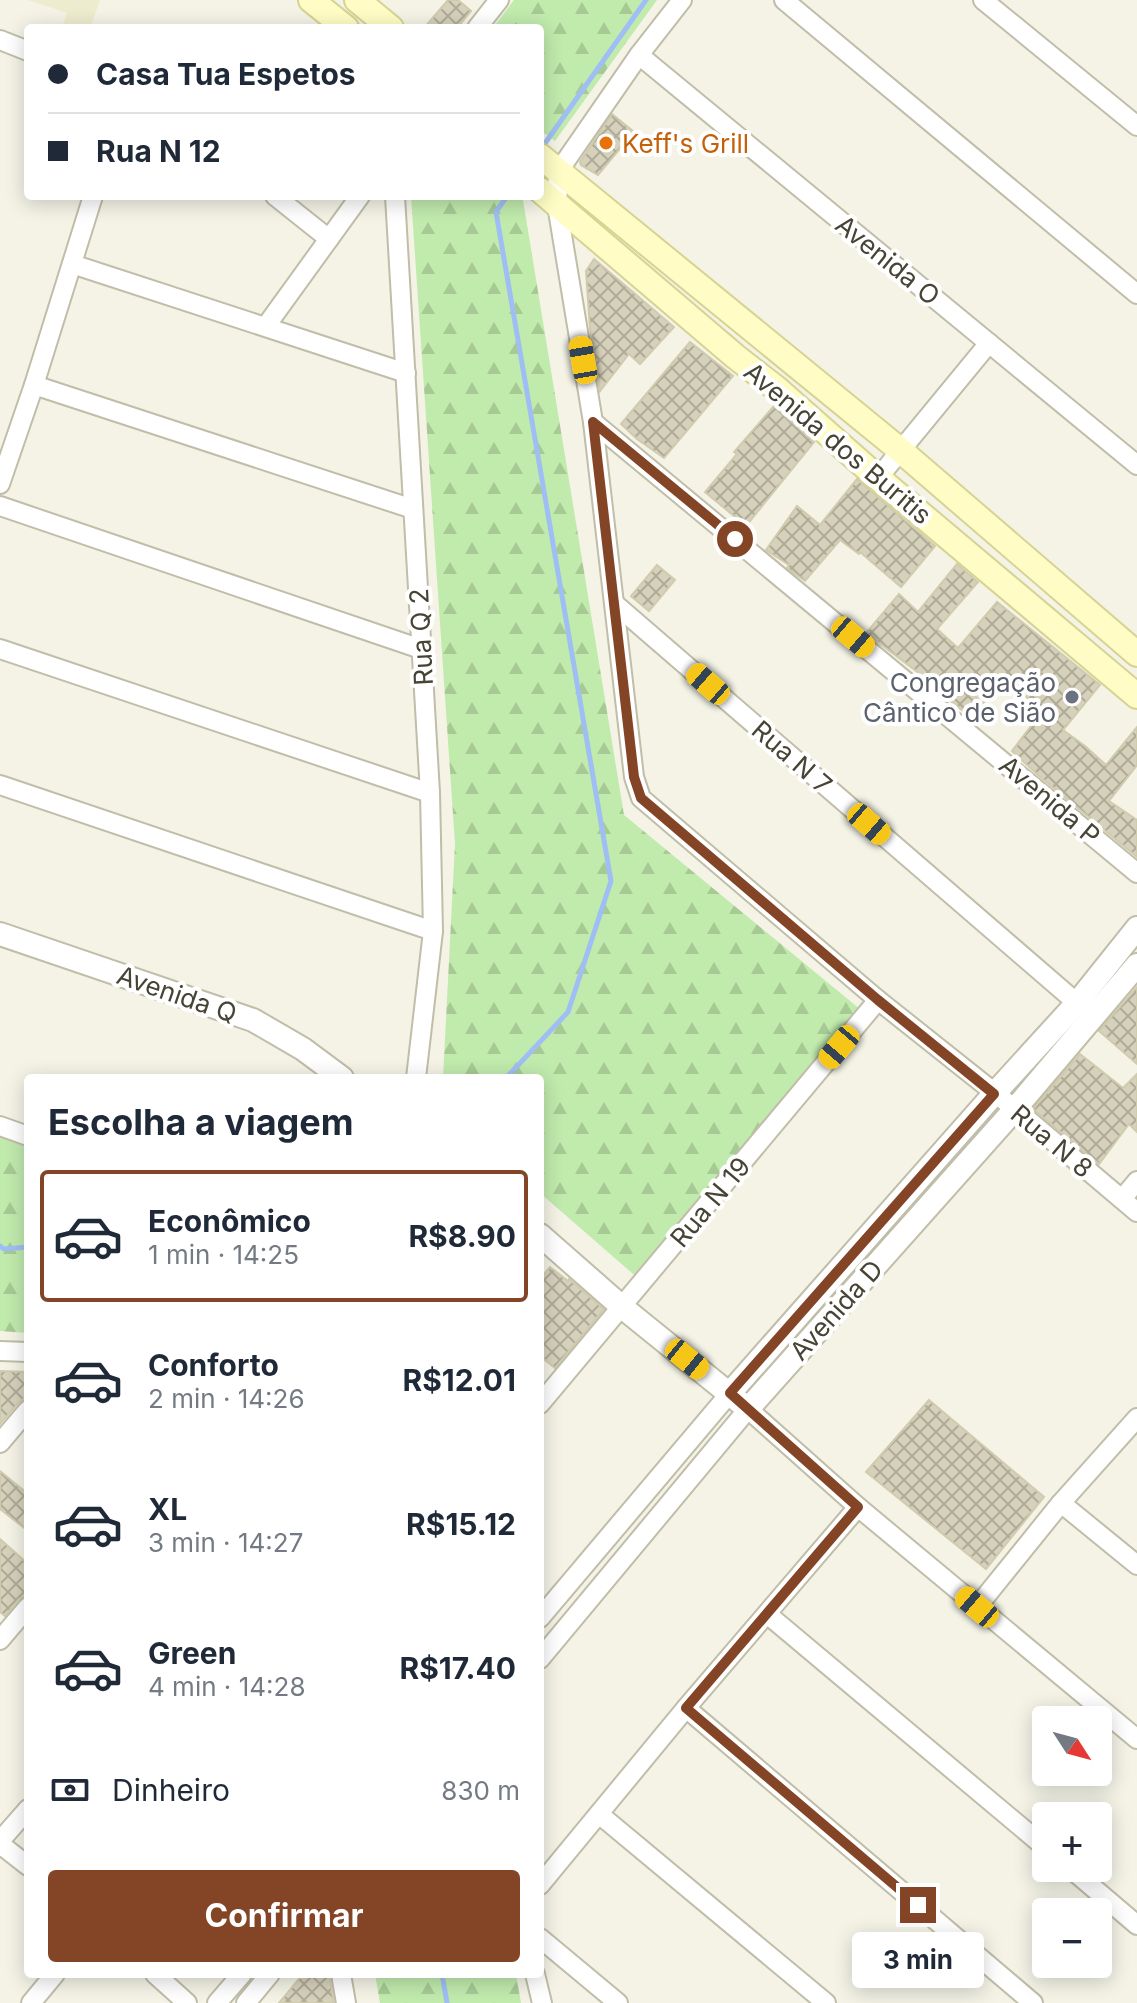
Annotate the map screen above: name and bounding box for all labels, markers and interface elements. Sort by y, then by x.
text: Casa Tua Espetos [96,56,356,92]
place label: Keff's Grill [622,128,749,159]
text: Rua N 12 [96,133,221,169]
marker: Keff's Grill [597,134,615,152]
street label: Avenida O [830,209,946,311]
car [567,334,599,386]
street label: Avenida dos Buritis [738,356,938,530]
route start [717,521,753,557]
street label: Rua Q 2 [403,588,439,686]
car [827,612,879,662]
car [682,659,734,709]
place label: Congregação Cântico de Sião [863,667,1056,728]
marker: Congregação Cântico de Sião [1063,688,1081,706]
street label: Rua N 7 [746,714,838,800]
street label: Avenida P [993,749,1107,851]
car [843,799,895,849]
street label: Avenida Q [113,959,241,1029]
car [814,1021,864,1073]
street label: Rua N 8 [1005,1098,1099,1184]
text: Escolha a viagem [48,1100,354,1144]
street label: Rua N 19 [664,1151,756,1253]
icon: car [52,1200,124,1272]
text: Econômico [148,1203,311,1239]
text: R$8.90 [408,1218,516,1254]
text: 1 min · 14:25 [148,1239,299,1270]
street label: Avenida D [783,1254,889,1366]
car [661,1335,713,1383]
icon: car [52,1344,124,1416]
text: Conforto [148,1347,279,1383]
text: R$12.01 [403,1362,516,1398]
text: 2 min · 14:26 [148,1383,305,1414]
icon: car [52,1488,124,1560]
text: XL [148,1491,187,1527]
text: R$15.12 [406,1506,516,1542]
text: 3 min · 14:27 [148,1527,303,1558]
car [951,1582,1003,1632]
icon: car [52,1632,124,1704]
text: Green [148,1635,236,1671]
text: R$17.40 [399,1650,516,1686]
text: 4 min · 14:28 [148,1671,305,1702]
north arrow [1032,1706,1112,1786]
map controls [1032,1706,1112,1978]
icon: cash [48,1768,92,1812]
text: Dinheiro [112,1772,230,1808]
text: 830 m [441,1775,520,1806]
button: + [1032,1802,1112,1882]
button: Confirmar [48,1870,520,1962]
route end [900,1887,936,1923]
button: − [1032,1898,1112,1978]
callout: 3 min [852,1933,984,1989]
text: 3 min [883,1944,953,1975]

